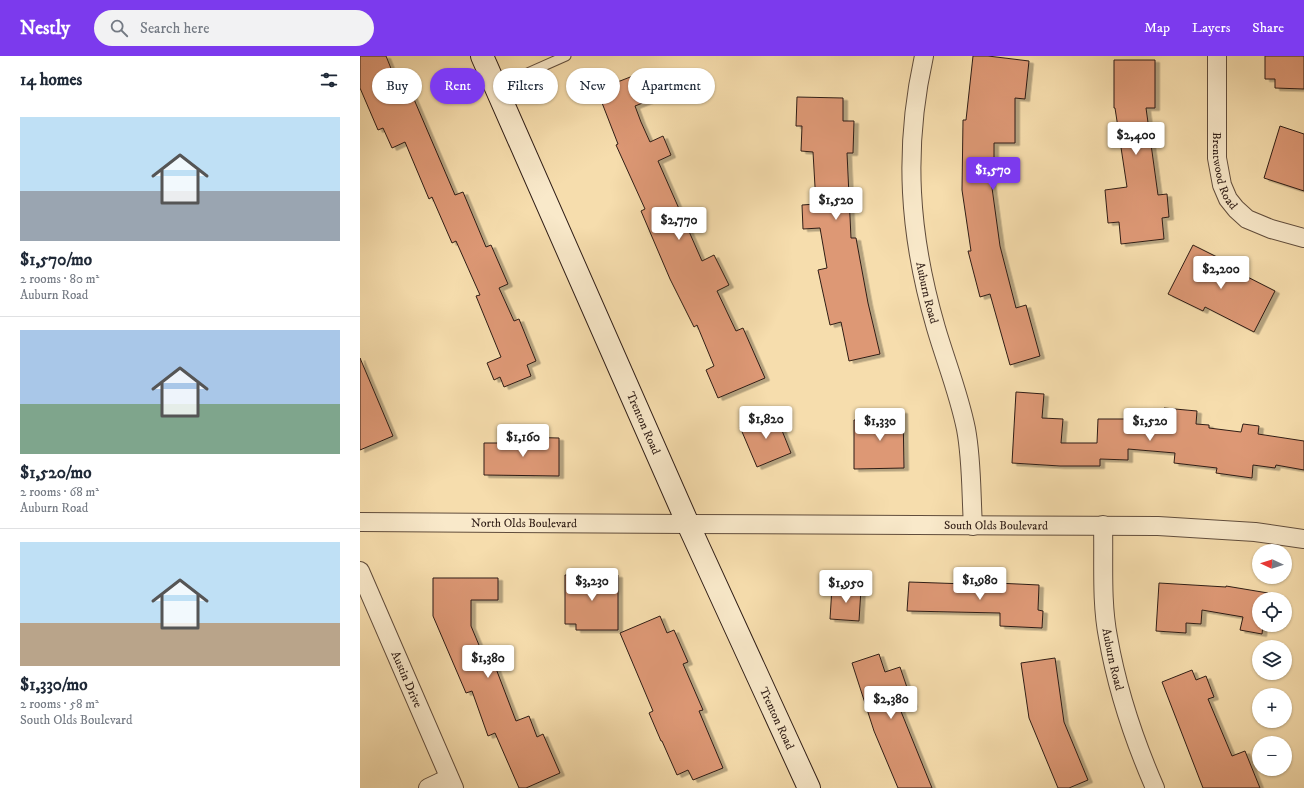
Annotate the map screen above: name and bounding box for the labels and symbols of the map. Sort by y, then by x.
pin: $2,400 [1103,122,1169,156]
street label: Brentwood Road [1209,132,1240,213]
pin: $1,570 [960,157,1026,191]
pin: $1,520 [803,187,869,221]
pin: $2,770 [646,207,712,241]
pin: $2,200 [1188,256,1254,290]
street label: Auburn Road [912,261,941,325]
street label: Trenton Road [623,390,663,457]
pin: $1,820 [733,406,799,440]
pin: $1,330 [847,408,913,442]
pin: $1,520 [1117,408,1183,442]
pin: $1,160 [490,424,556,458]
street label: North Olds Boulevard [471,516,577,531]
street label: South Olds Boulevard [944,518,1048,534]
north arrow [1252,544,1292,584]
pin: $1,980 [947,567,1013,601]
pin: $3,230 [559,568,625,602]
pin: $1,950 [813,570,879,604]
street label: Auburn Road [1099,627,1127,692]
pin: $1,380 [455,645,521,679]
street label: Austin Drive [388,649,425,710]
street label: Trenton Road [756,685,797,752]
pin: $2,380 [858,686,924,720]

